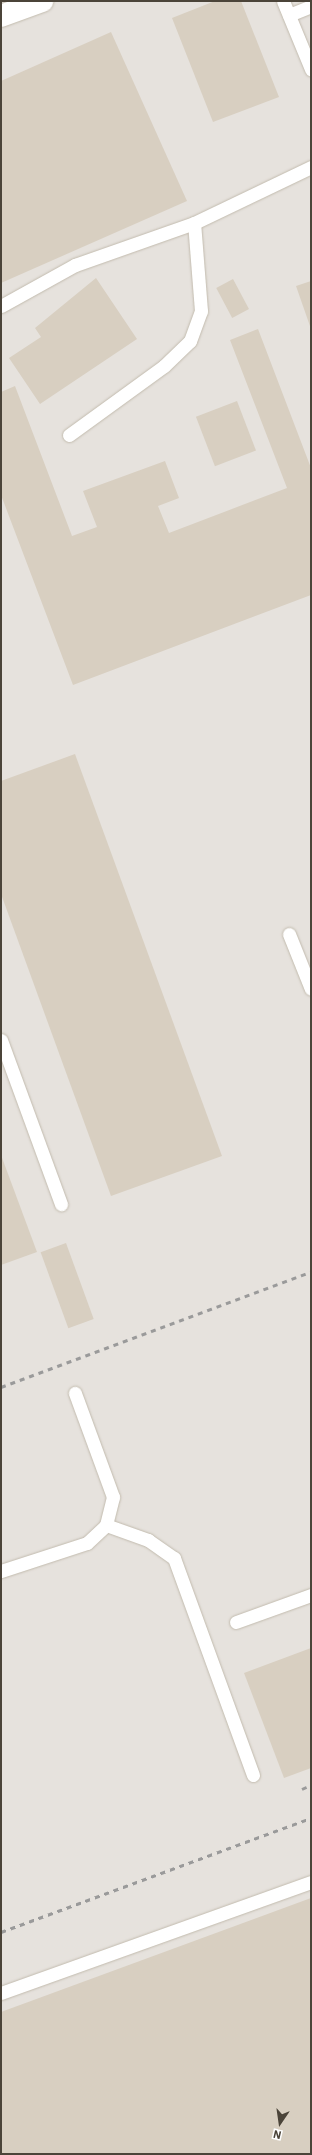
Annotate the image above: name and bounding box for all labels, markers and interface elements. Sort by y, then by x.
north arrow [260,2103,300,2143]
text: N [272,2127,283,2142]

